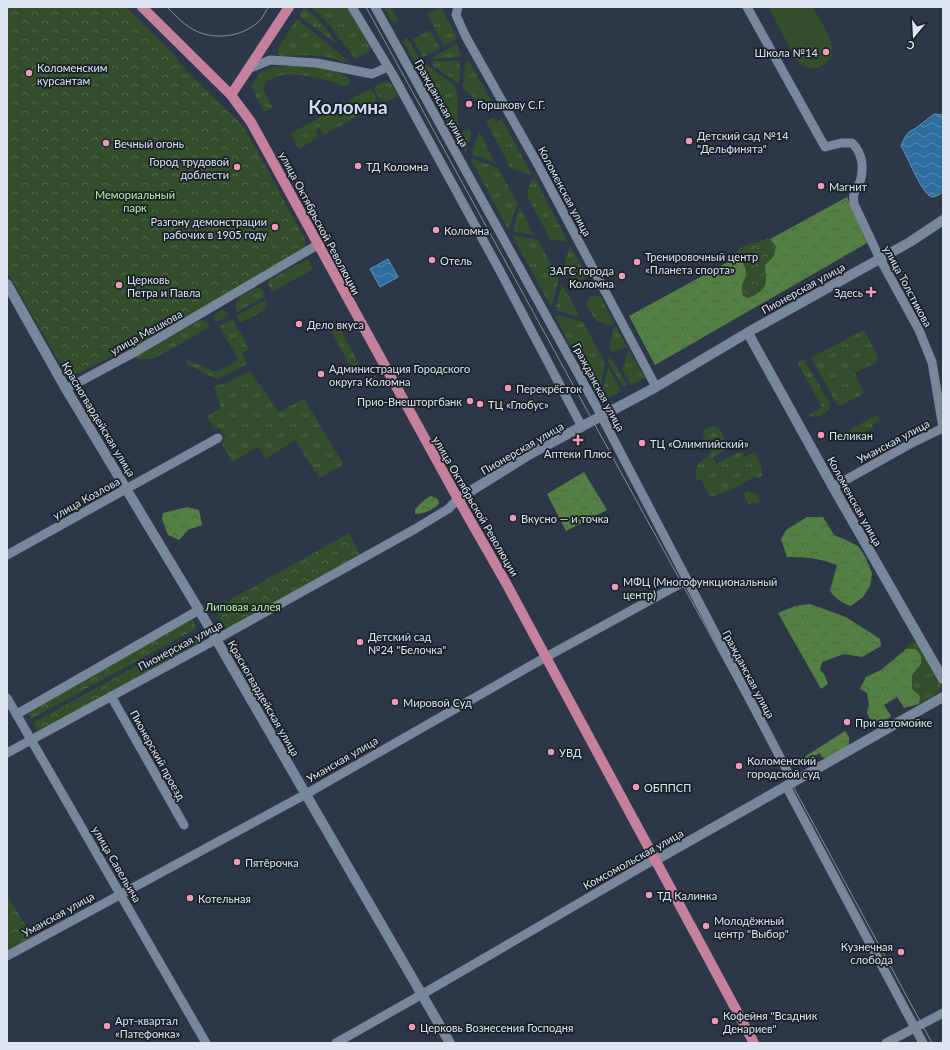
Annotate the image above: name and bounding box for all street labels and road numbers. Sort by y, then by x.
street label: Гражданская улица [413,57,471,149]
street label: Коломенская улица [536,144,594,238]
street label: улица Октябрьской Революции [277,149,363,297]
street label: улица Толстикова [881,243,935,329]
street label: Пионерская улица [759,260,847,316]
street label: улица Мешкова [108,307,184,357]
street label: Гражданская улица [570,341,628,433]
street label: Красногвардейская улица [60,359,138,479]
street label: Уманская улица [855,416,931,466]
street label: Пионерская улица [478,419,566,477]
street label: улица Октябрьской Революции [430,433,522,579]
street label: Коломенская улица [825,454,885,548]
street label: улица Козлова [50,474,122,522]
street label: Пионерская улица [136,617,224,673]
street label: Гражданская улица [720,628,778,720]
street label: Красногвардейская улица [225,638,303,758]
street label: Пионерский проезд [128,708,188,803]
street label: Уманская улица [304,733,380,785]
street label: улица Савельича [90,823,144,905]
street label: Комсомольская улица [581,826,685,892]
street label: Уманская улица [20,889,96,939]

